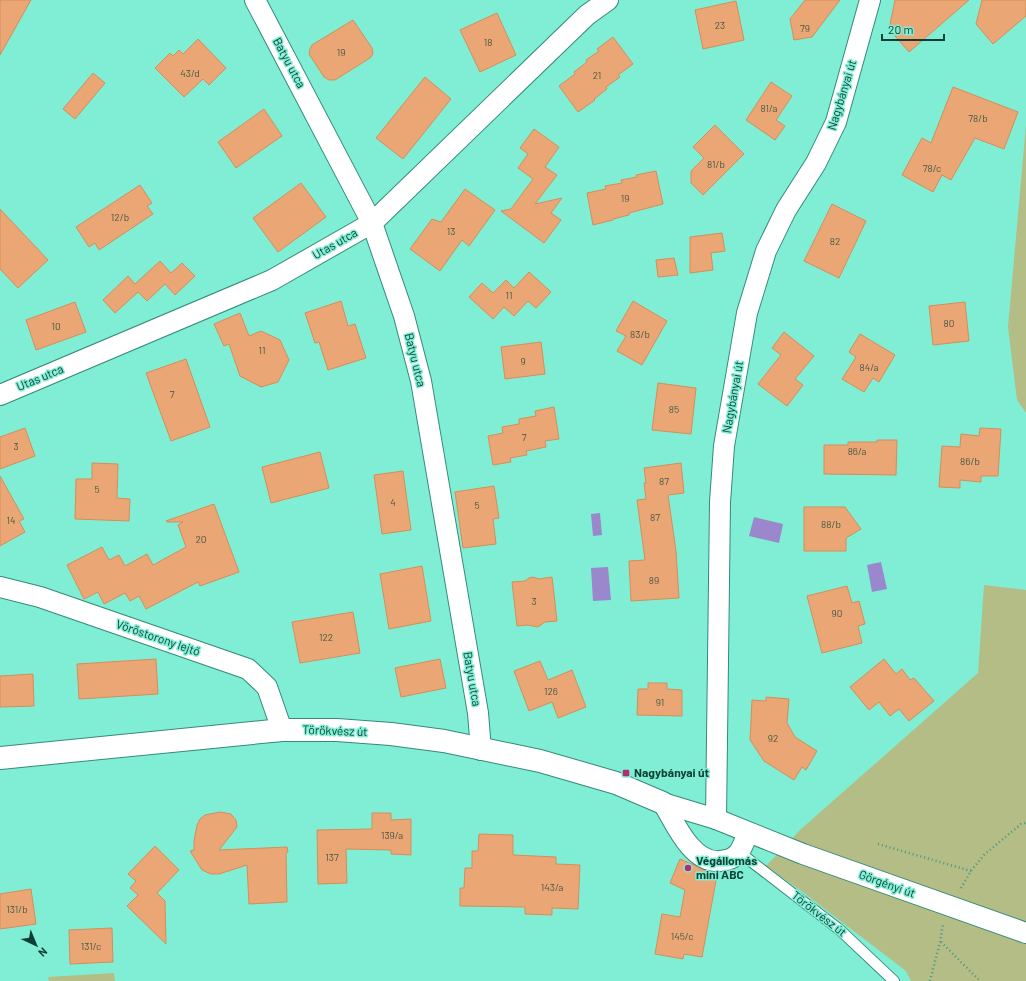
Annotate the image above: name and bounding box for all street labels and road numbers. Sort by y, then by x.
street label: Batyu utca [271,35,309,90]
street label: Nagybányai út [824,58,858,132]
street label: Utas utca [310,225,359,262]
street label: Batyu utca [402,331,429,388]
street label: Nagybányai út [719,360,745,434]
street label: Utas utca [14,361,65,393]
street label: Vöröstorony lejtő [114,616,202,658]
street label: Batyu utca [461,650,485,707]
street label: Törökvész út [302,722,368,738]
street label: Görgényi út [857,866,917,900]
street label: Törökvész út [790,888,850,939]

